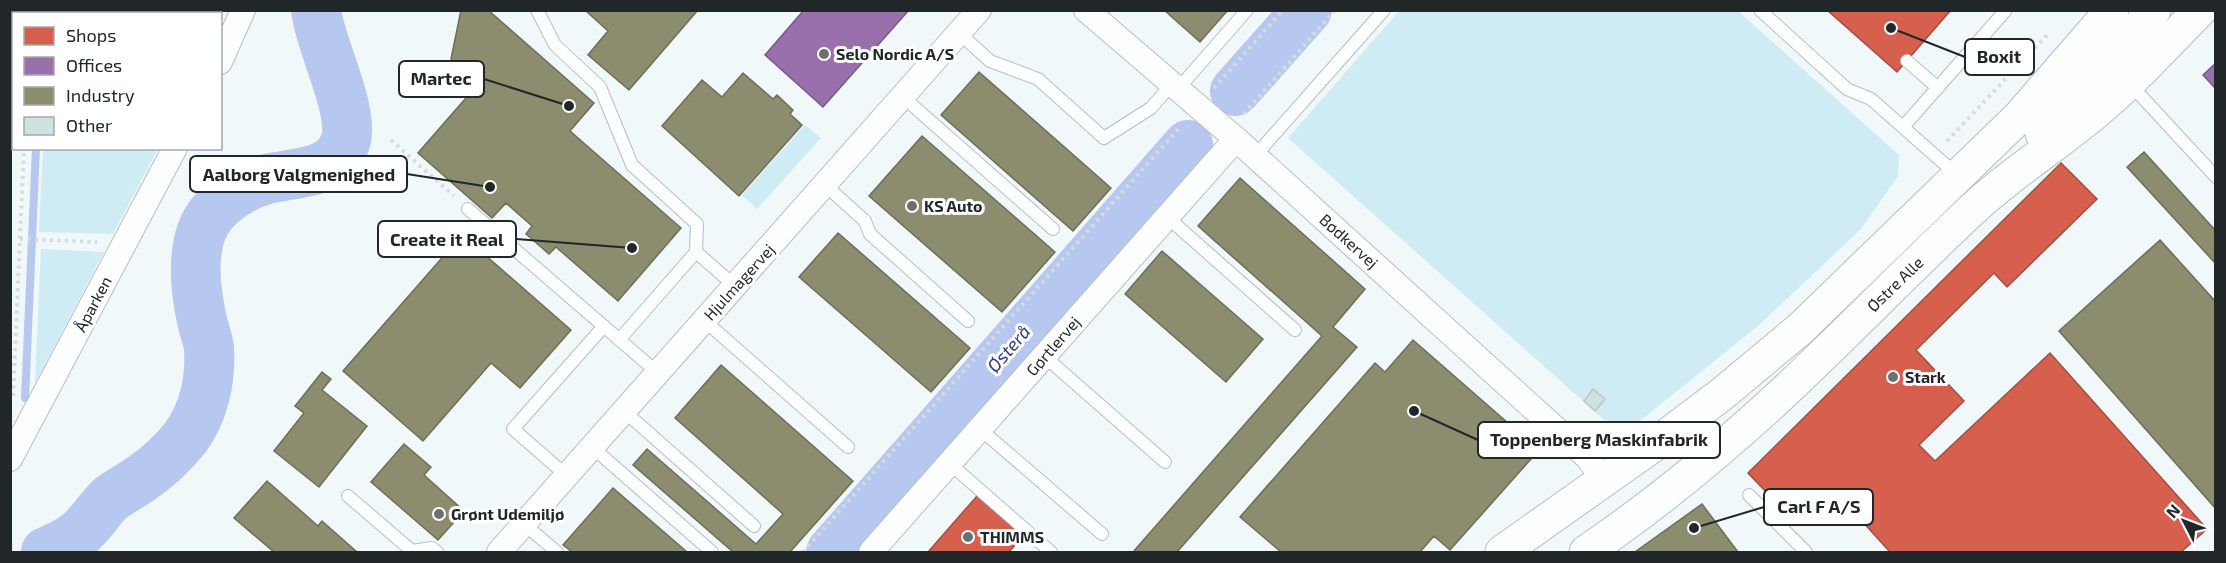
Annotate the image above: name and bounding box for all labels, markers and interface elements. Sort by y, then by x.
legend [12,12,222,150]
text: Shops [66,24,116,46]
callout: Boxit [1965,39,2034,75]
place label: Selo Nordic A/S [836,44,954,63]
text: Boxit [1977,45,2022,67]
marker: Selo Nordic A/S [817,47,831,61]
text: Offices [66,54,122,76]
callout: Martec [399,61,484,97]
text: Martec [410,67,472,89]
text: Industry [66,84,135,106]
text: Other [66,114,112,136]
callout: Aalborg Valgmenighed [190,156,407,192]
text: Aalborg Valgmenighed [203,163,395,185]
place label: KS Auto [924,196,983,215]
marker: KS Auto [905,199,919,213]
street label: Bødkervej [1316,209,1382,273]
callout: Create it Real [378,221,516,257]
text: Create it Real [390,228,504,250]
street label: Hjulmagervej [699,240,779,324]
street label: Østre Alle [1863,252,1927,315]
street label: Åparken [70,273,115,335]
street label: Gørtlervej [1022,312,1084,380]
water label: Østerå [982,320,1035,376]
place label: Stark [1905,367,1946,386]
marker: Stark [1886,370,1900,384]
callout: Toppenberg Maskinfabrik [1478,422,1720,458]
text: Toppenberg Maskinfabrik [1490,428,1708,450]
callout: Carl F A/S [1764,489,1873,525]
north arrow [2154,491,2214,551]
text: Carl F A/S [1777,495,1861,517]
text: N [2162,500,2183,521]
place label: Grønt Udemiljø [451,504,564,523]
marker: Grønt Udemiljø [432,507,446,521]
place label: THIMMS [980,527,1044,546]
marker: THIMMS [961,530,975,544]

